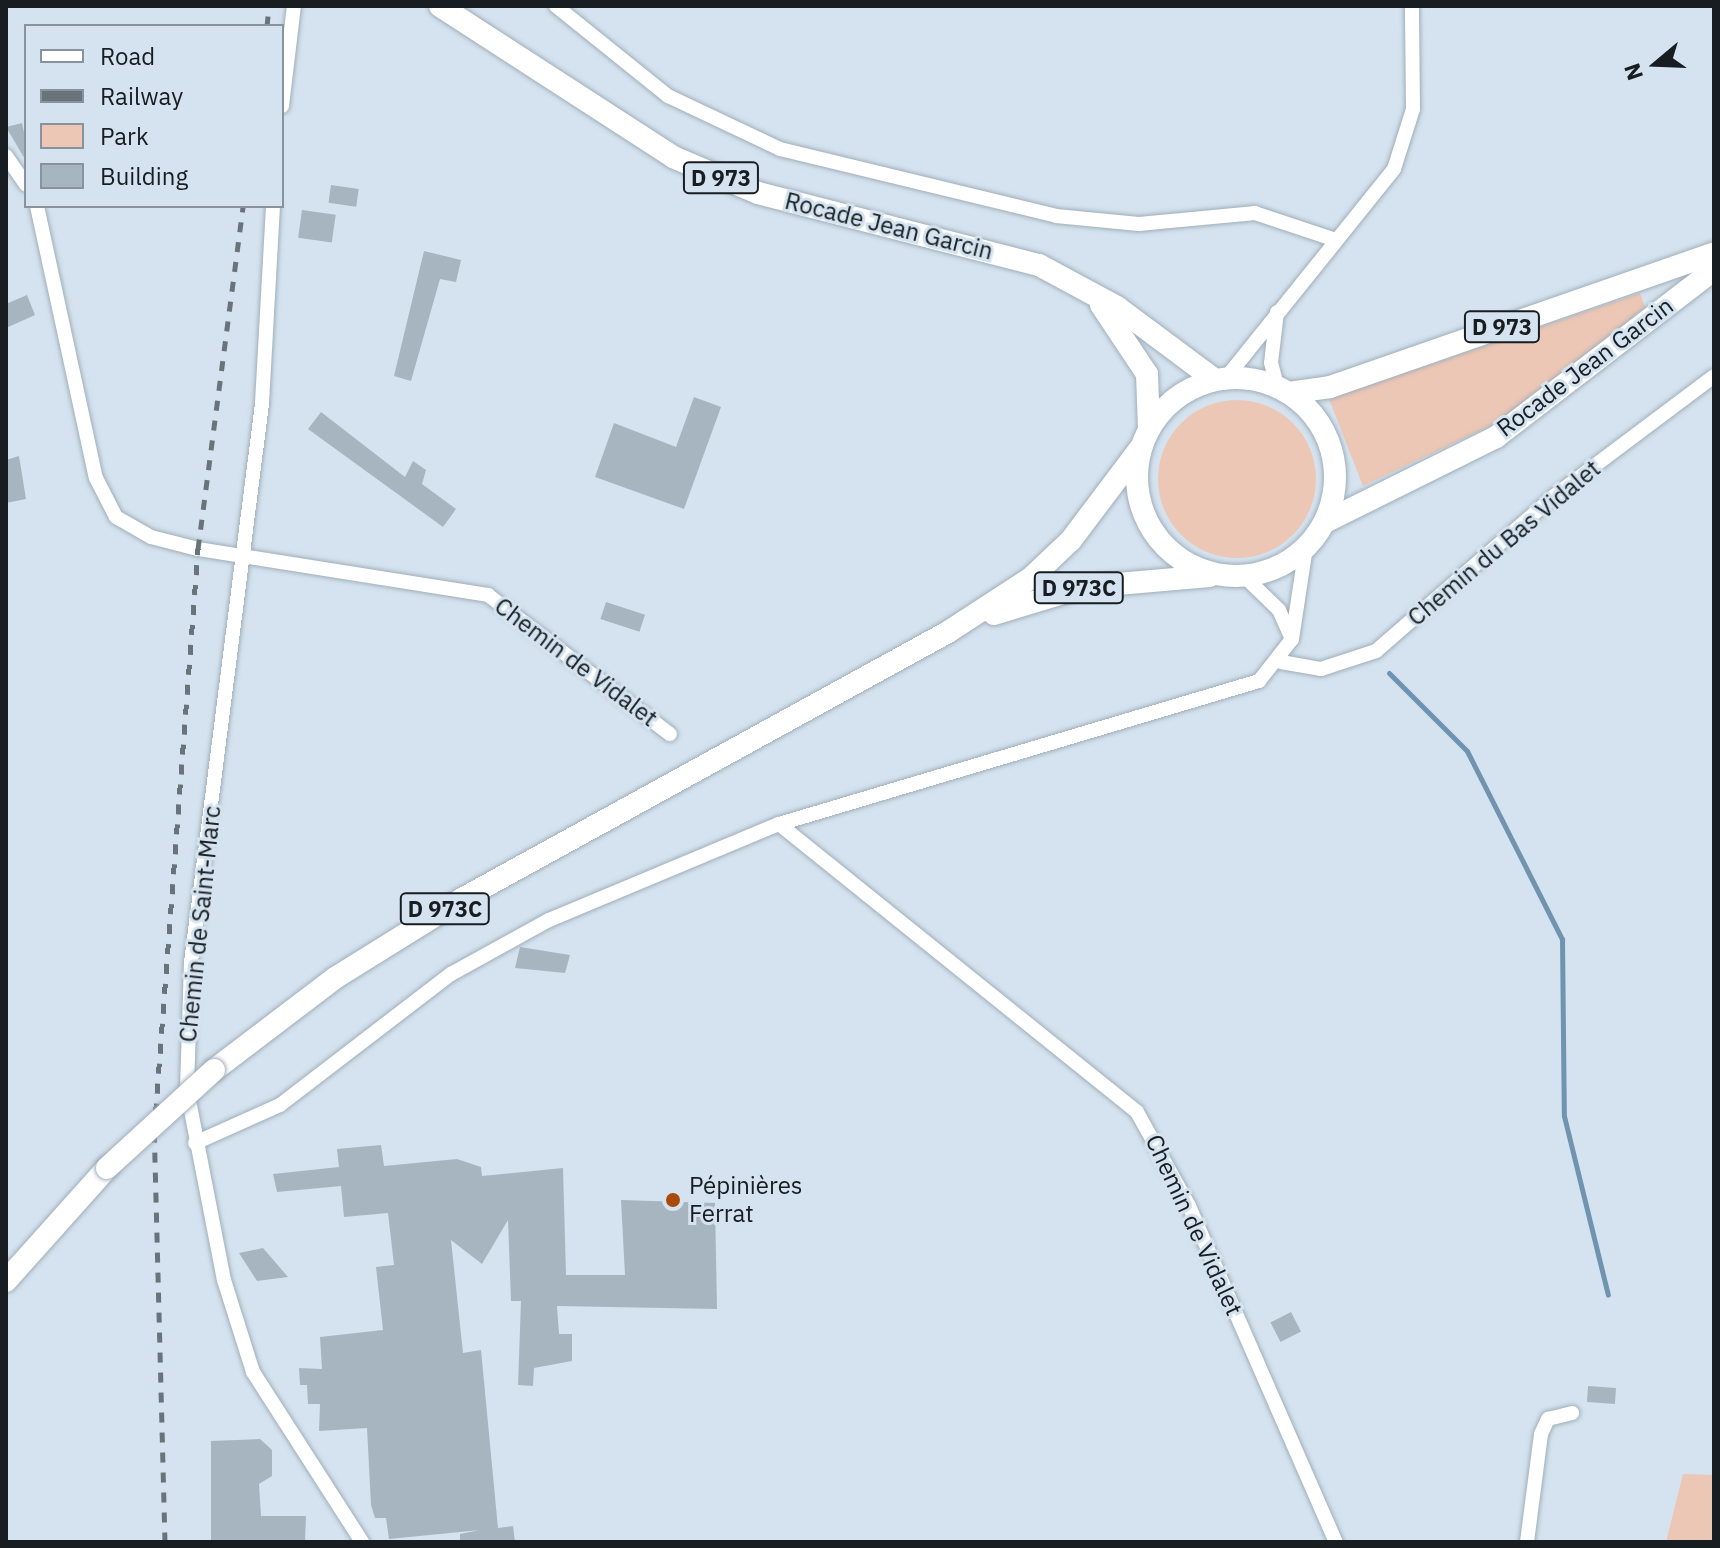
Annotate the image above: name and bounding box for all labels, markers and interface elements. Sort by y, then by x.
legend [24,24,284,208]
north arrow [1616,24,1696,104]
text: Road [100,40,155,72]
text: N [1617,60,1649,84]
text: Railway [100,80,183,112]
text: Park [100,120,149,152]
text: Building [100,160,188,192]
road number: D 973 [681,160,761,196]
street label: Rocade Jean Garcin [782,186,996,266]
street label: Rocade Jean Garcin [1491,291,1679,443]
road number: D 973 [1462,309,1542,345]
street label: Chemin du Bas Vidalet [1402,454,1606,632]
road number: D 973C [1033,570,1125,606]
street label: Chemin de Vidalet [489,591,663,733]
street label: Chemin de Saint-Marc [173,804,227,1044]
road number: D 973C [399,891,491,927]
street label: Chemin de Vidalet [1139,1130,1249,1320]
place label: Pépinières Ferrat [689,1172,803,1228]
marker: Pépinières Ferrat [664,1191,682,1209]

